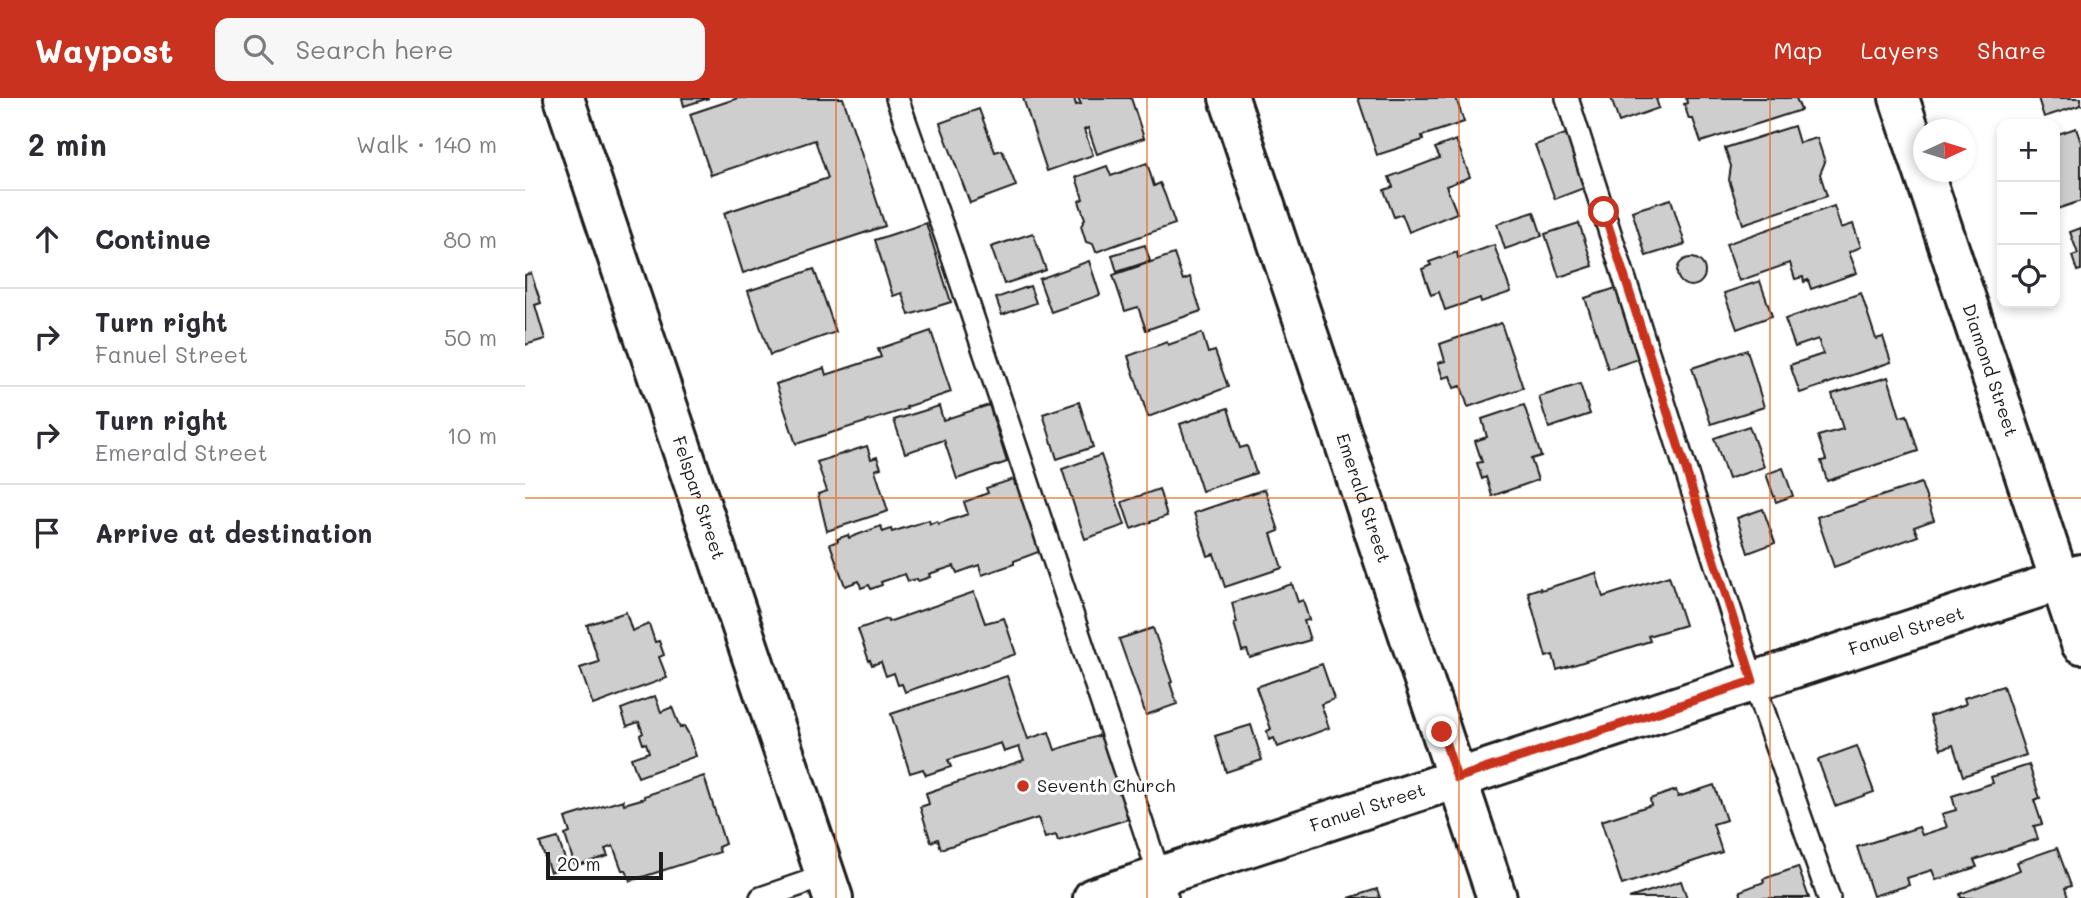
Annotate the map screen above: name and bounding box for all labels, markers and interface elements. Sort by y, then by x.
search box [215,18,705,81]
text: Waypost [35,28,173,71]
icon: search [239,30,277,68]
text: Search here [295,32,454,66]
text: Map [1774,34,1822,65]
text: Layers [1860,34,1939,65]
text: Share [1977,34,2046,65]
north arrow [1913,119,1976,182]
map controls [1997,119,2060,308]
button: + [1997,119,2060,182]
text: 2 min [28,124,107,164]
text: Walk · 140 m [356,129,497,159]
button: − [1997,182,2060,245]
route start [1588,196,1619,227]
icon: ahead [28,220,66,258]
text: Continue [95,222,211,256]
text: 80 m [443,224,497,254]
button: locate [1997,245,2060,308]
street label: Diamond Street [1957,300,2024,440]
text: Turn right [95,305,228,339]
icon: right [28,318,66,356]
text: 50 m [444,322,497,352]
text: Fanuel Street [95,339,248,369]
text: Turn right [95,403,228,437]
icon: right [28,416,66,454]
text: 10 m [447,420,497,450]
street label: Emerald Street [1331,430,1397,566]
street label: Felspar Street [668,433,731,563]
text: Emerald Street [95,437,268,467]
icon: arrive [28,514,66,552]
text: Arrive at destination [95,516,372,550]
street label: Fanuel Street [1845,600,1967,660]
route end [1426,716,1457,747]
place label: Seventh Church [1037,773,1175,797]
street label: Fanuel Street [1307,777,1428,837]
marker: Seventh Church [1015,778,1031,794]
scale bar [546,849,663,881]
text: 20 m [557,851,601,876]

